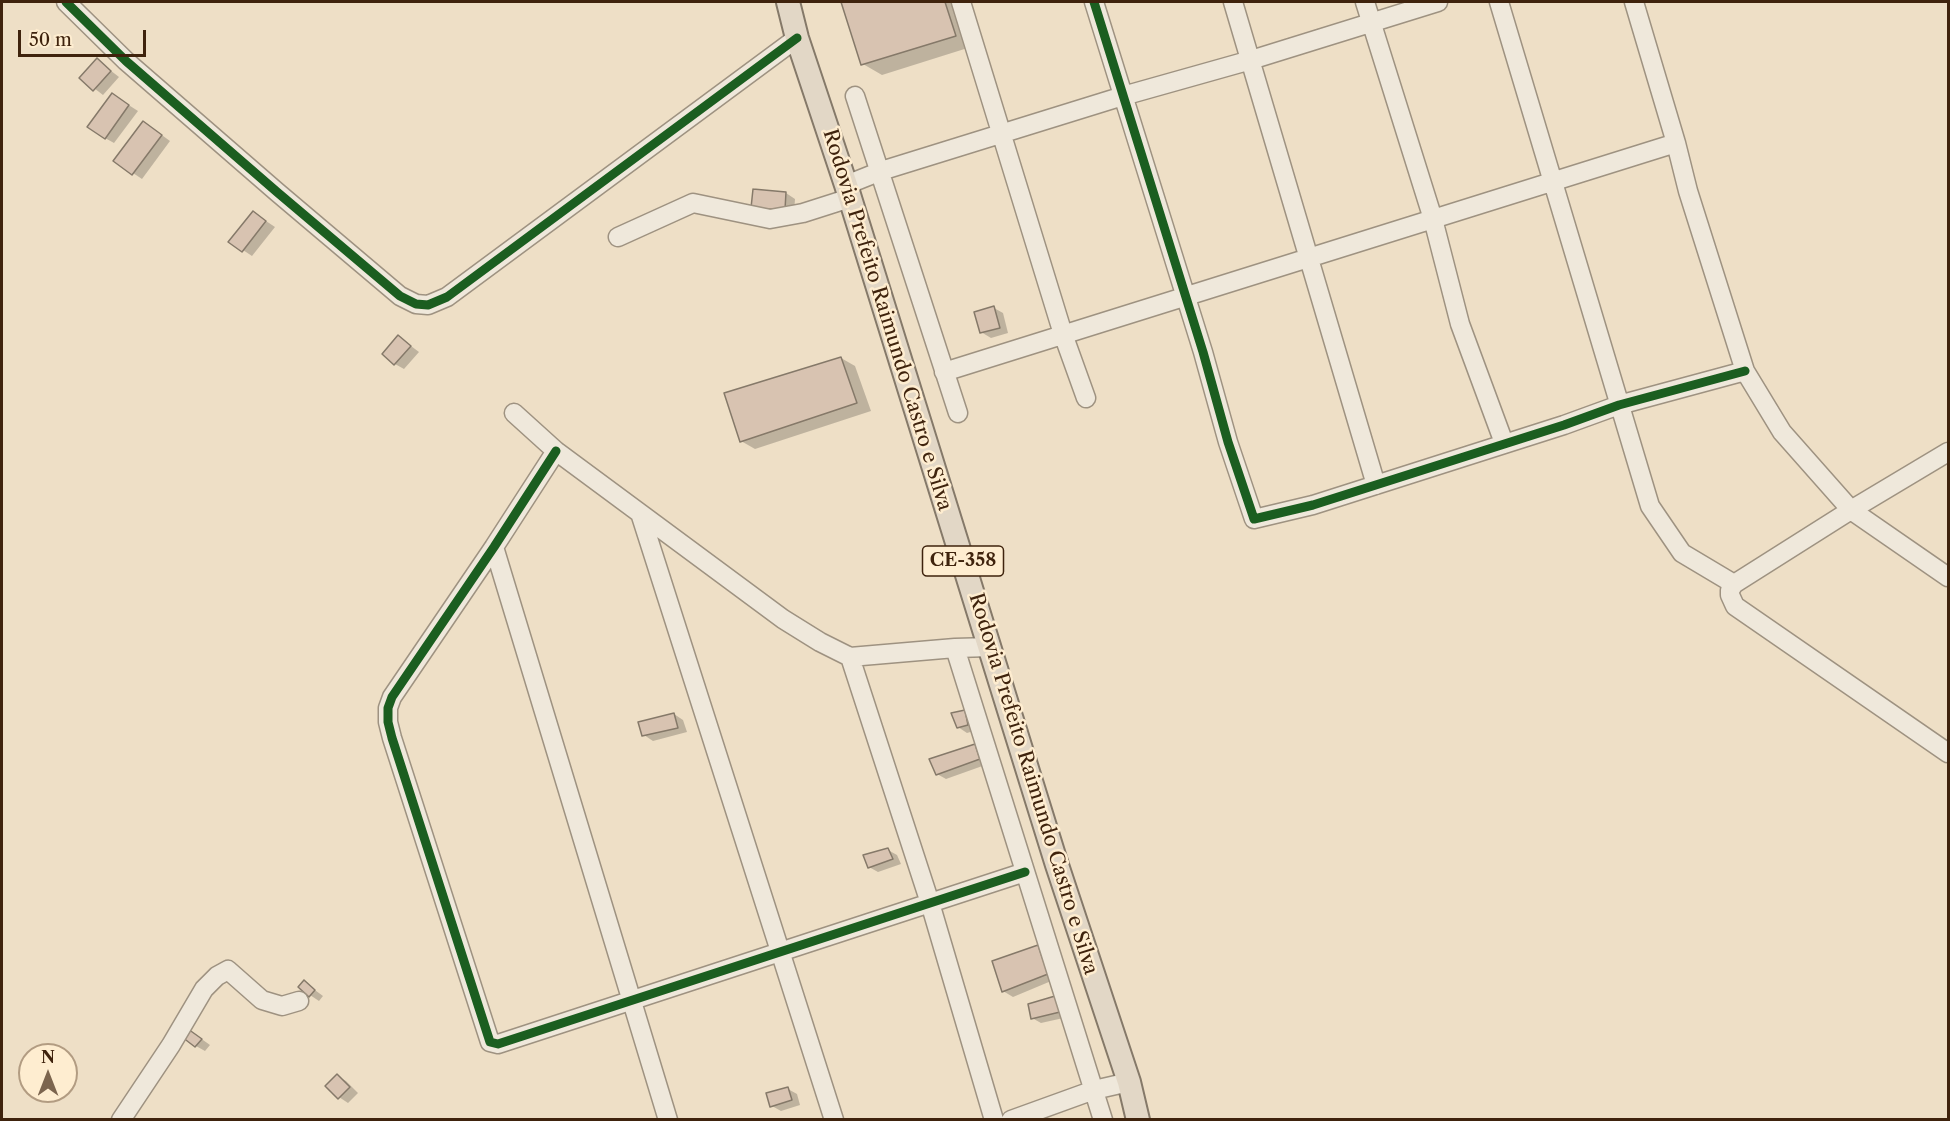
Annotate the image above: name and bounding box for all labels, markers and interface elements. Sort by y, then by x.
scale bar [21,18,148,56]
text: 50 m [29,29,72,51]
street label: Rodovia Prefeito Raimundo Castro e Silva [817,126,957,514]
road number: CE-358 [922,546,1004,576]
street label: Rodovia Prefeito Raimundo Castro e Silva [963,590,1103,978]
north arrow [18,1043,78,1103]
text: N [41,1047,55,1067]

